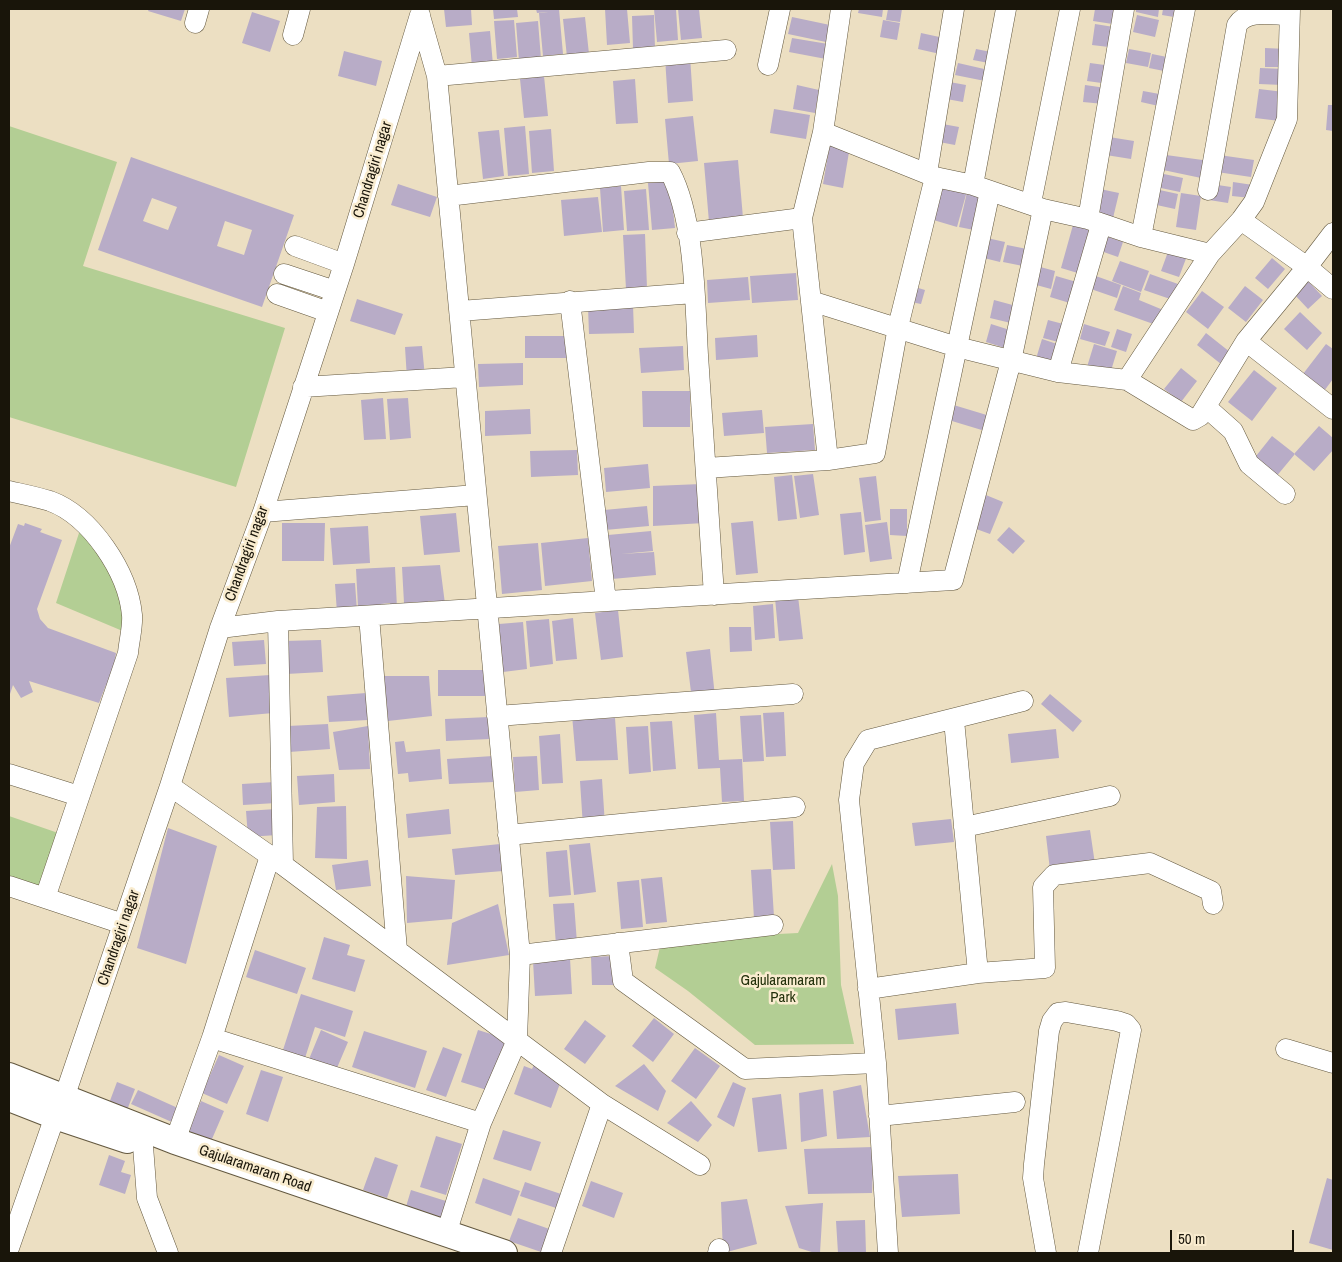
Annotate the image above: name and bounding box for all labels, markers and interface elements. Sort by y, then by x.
street label: Chandragiri nagar [350,120,396,220]
street label: Chandragiri nagar [221,504,273,604]
street label: Chandragiri nagar [94,888,144,988]
park label: Gajularamaram Park [741,972,825,1007]
street label: Gajularamaram Road [196,1141,314,1197]
scale bar [1172,1220,1296,1252]
text: 50 m [1178,1228,1205,1249]

